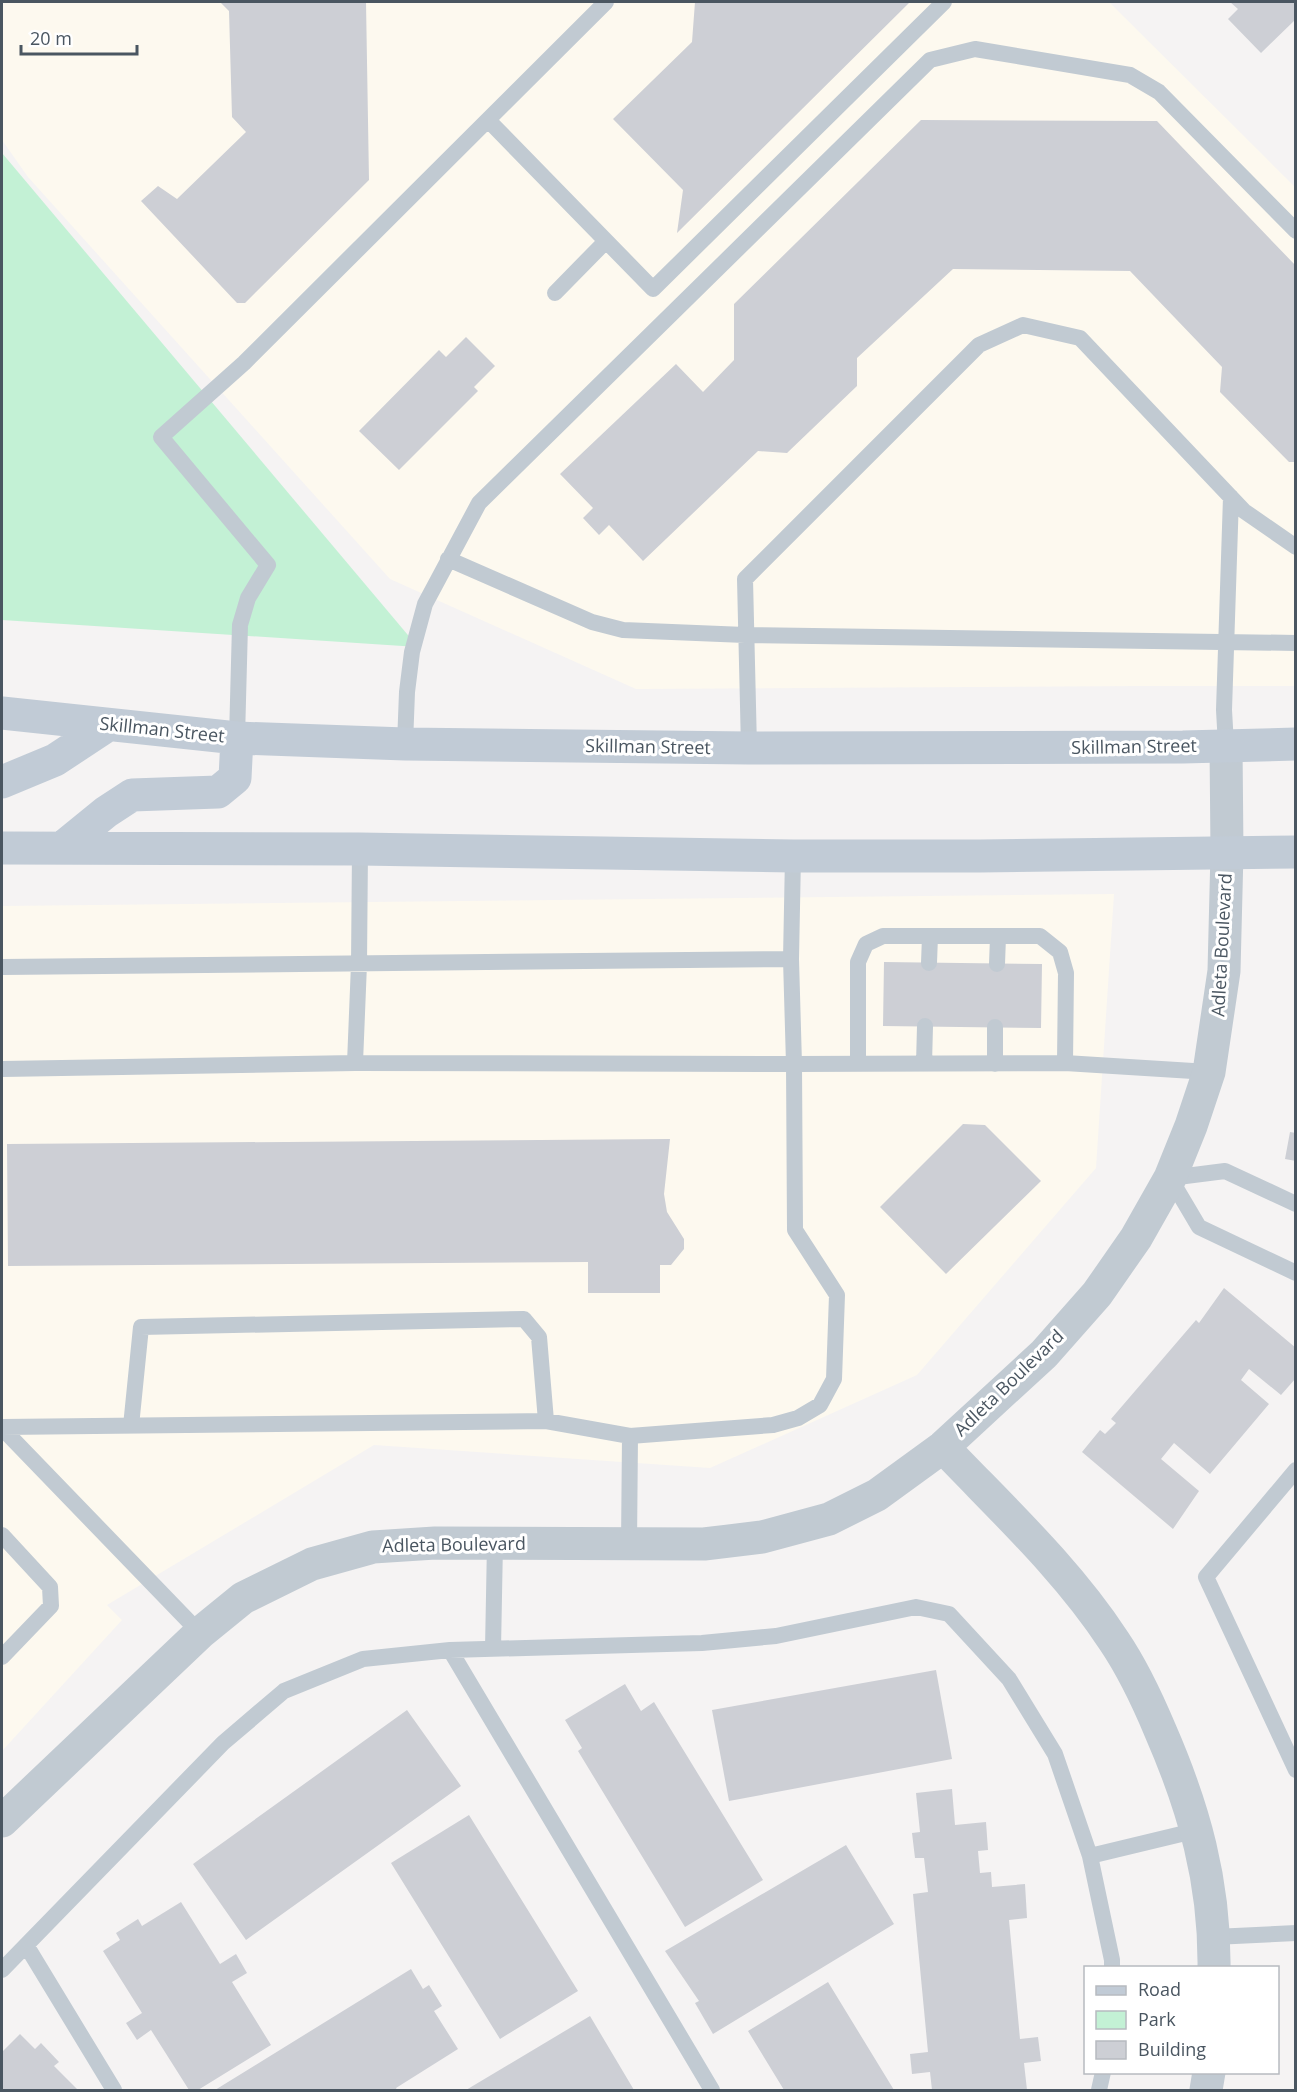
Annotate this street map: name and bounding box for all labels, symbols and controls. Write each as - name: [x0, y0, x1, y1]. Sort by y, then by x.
- scale bar: [21, 18, 136, 56]
- text: 20 m: [30, 26, 72, 50]
- street label: Skillman Street: [98, 711, 226, 748]
- street label: Skillman Street: [585, 733, 711, 759]
- street label: Skillman Street: [1071, 733, 1197, 759]
- street label: Adleta Boulevard: [1205, 873, 1237, 1017]
- street label: Adleta Boulevard: [948, 1324, 1068, 1441]
- street label: Adleta Boulevard: [382, 1531, 526, 1557]
- legend: [1084, 1966, 1279, 2074]
- text: Road: [1138, 1977, 1181, 2001]
- text: Park: [1138, 2007, 1176, 2031]
- text: Building: [1138, 2037, 1206, 2061]

